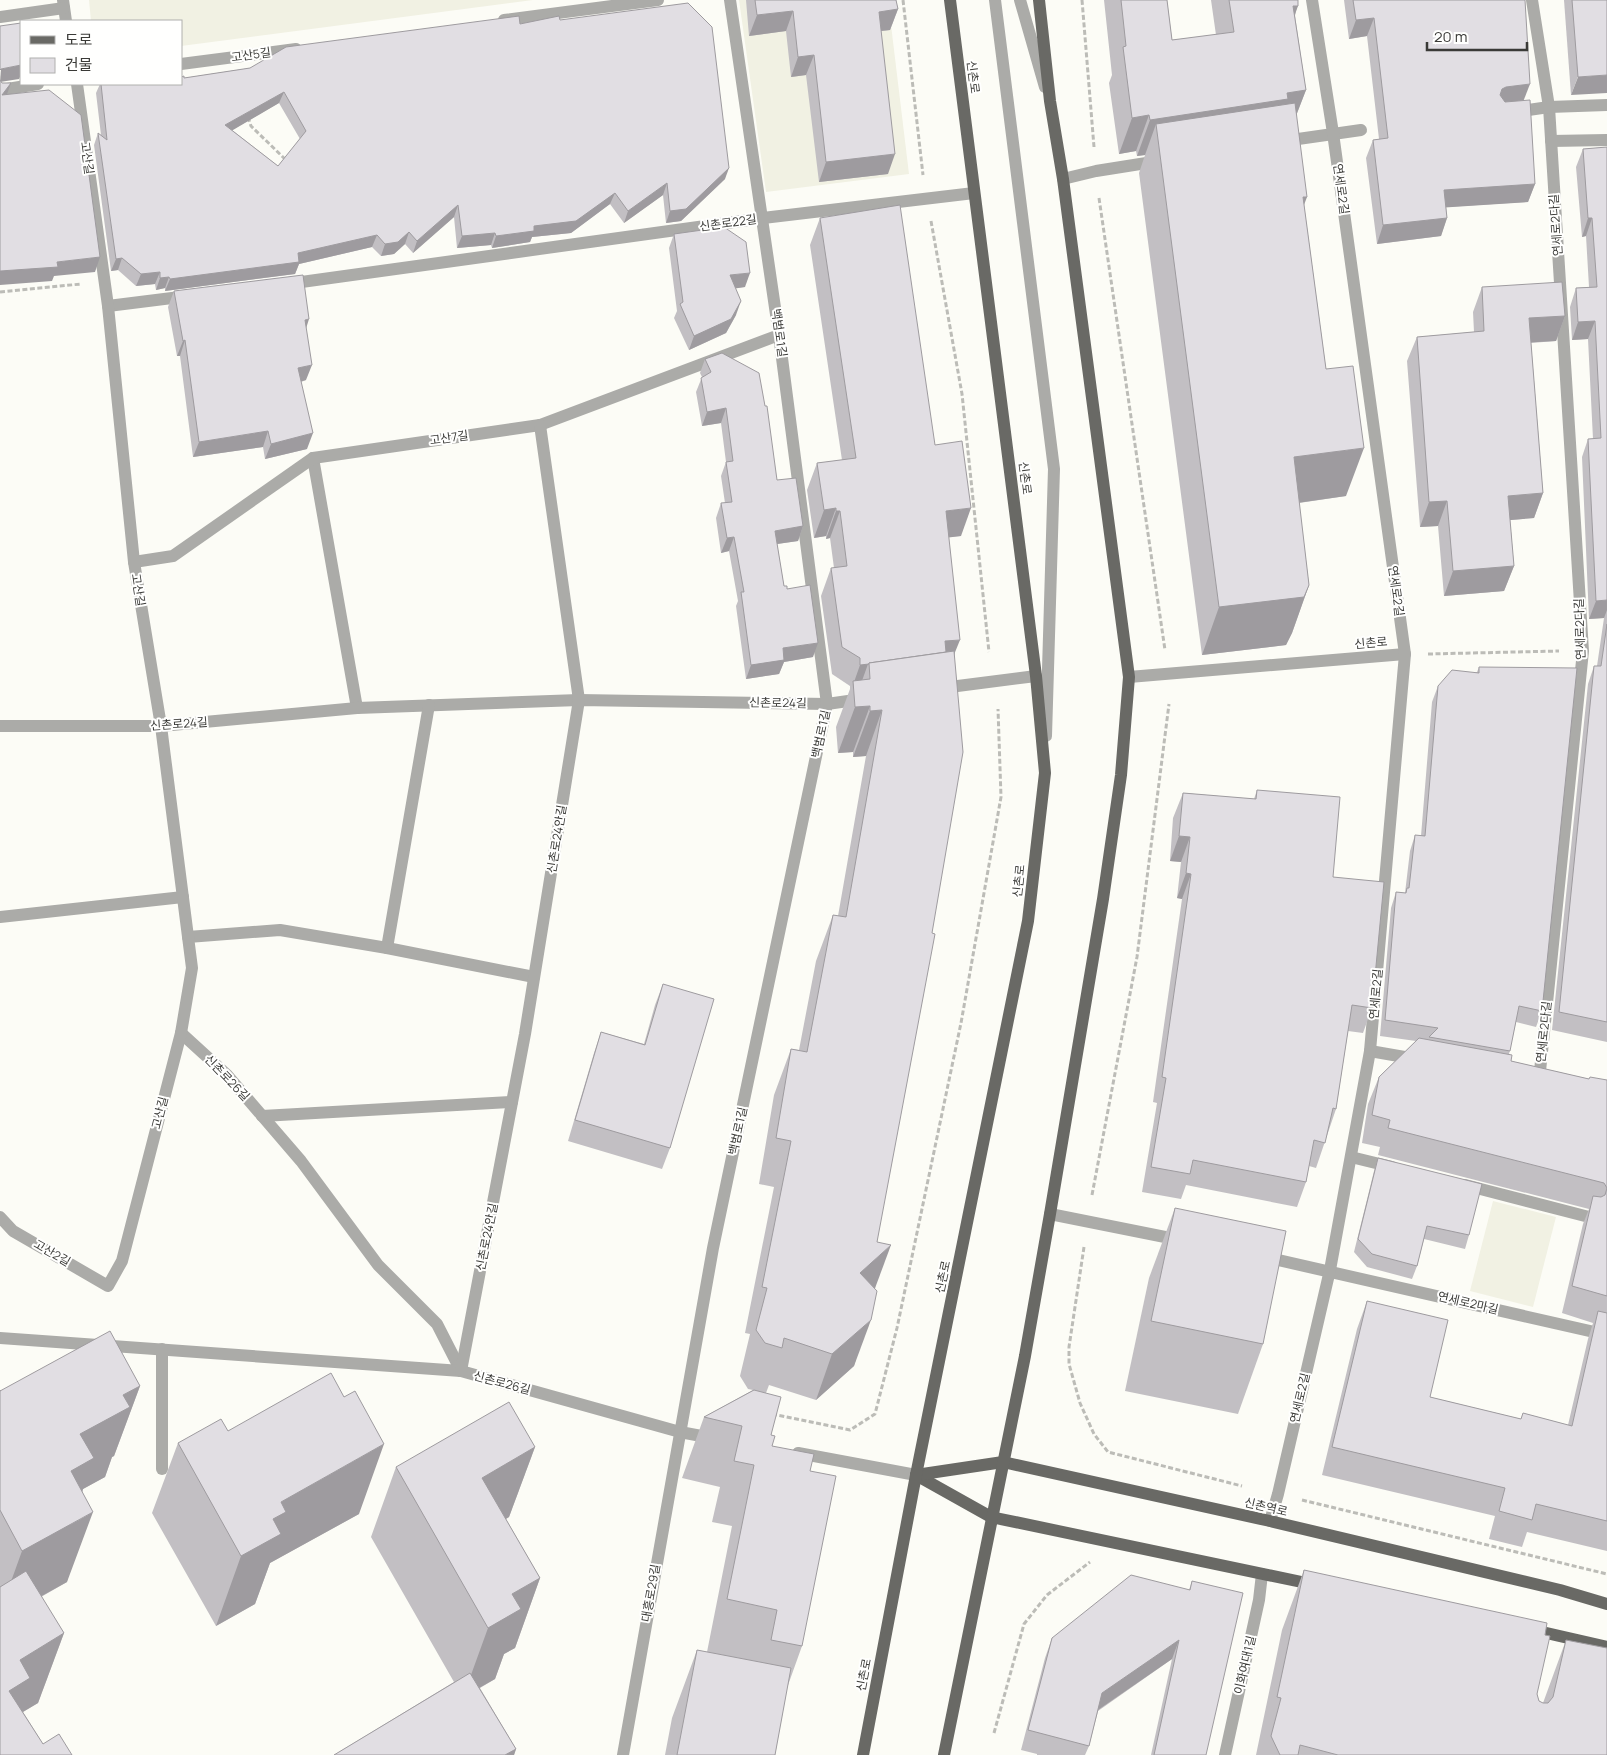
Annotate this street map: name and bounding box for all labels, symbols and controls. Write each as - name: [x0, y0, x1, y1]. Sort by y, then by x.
- legend: [20, 20, 182, 85]
- scale bar: [1427, 20, 1527, 52]
- text: 20 m: [1434, 26, 1467, 47]
- text: 도로: [65, 29, 93, 50]
- street label: 고산5길: [230, 43, 272, 66]
- text: 건물: [65, 54, 93, 75]
- street label: 신촌로: [963, 59, 984, 94]
- street label: 고산길: [77, 140, 98, 176]
- street label: 연세로2길: [1330, 162, 1353, 215]
- street label: 연세로2다길: [1545, 193, 1566, 257]
- street label: 신촌로22길: [698, 210, 758, 235]
- street label: 백범로1길: [768, 308, 791, 358]
- street label: 고산7길: [428, 426, 470, 449]
- street label: 신촌로: [1015, 460, 1036, 495]
- street label: 연세로2길: [1385, 564, 1408, 617]
- street label: 고산길: [128, 572, 149, 608]
- street label: 연세로2다길: [1570, 598, 1589, 660]
- street label: 신촌로: [1354, 633, 1388, 652]
- street label: 신촌로24길: [749, 693, 807, 712]
- street label: 백범로1길: [807, 708, 834, 760]
- street label: 신촌로24길: [150, 713, 208, 734]
- street label: 신촌로24안길: [543, 804, 570, 874]
- street label: 신촌로: [1008, 864, 1029, 898]
- street label: 연세로2길: [1365, 968, 1386, 1020]
- street label: 연세로2다길: [1532, 1000, 1555, 1064]
- street label: 신촌로26길: [201, 1051, 254, 1105]
- street label: 고산길: [147, 1095, 172, 1131]
- street label: 백범로1길: [724, 1105, 751, 1157]
- street label: 신촌로24안길: [472, 1201, 501, 1272]
- street label: 고산2길: [31, 1235, 74, 1270]
- street label: 신촌로: [931, 1259, 954, 1295]
- street label: 연세로2마길: [1436, 1287, 1500, 1318]
- street label: 신촌로26길: [472, 1367, 533, 1398]
- street label: 연세로2길: [1285, 1371, 1314, 1425]
- street label: 신촌역로: [1243, 1493, 1290, 1520]
- street label: 대흥로29길: [637, 1563, 664, 1623]
- street label: 이화여대1길: [1229, 1634, 1260, 1696]
- street label: 신촌로: [852, 1657, 875, 1693]

